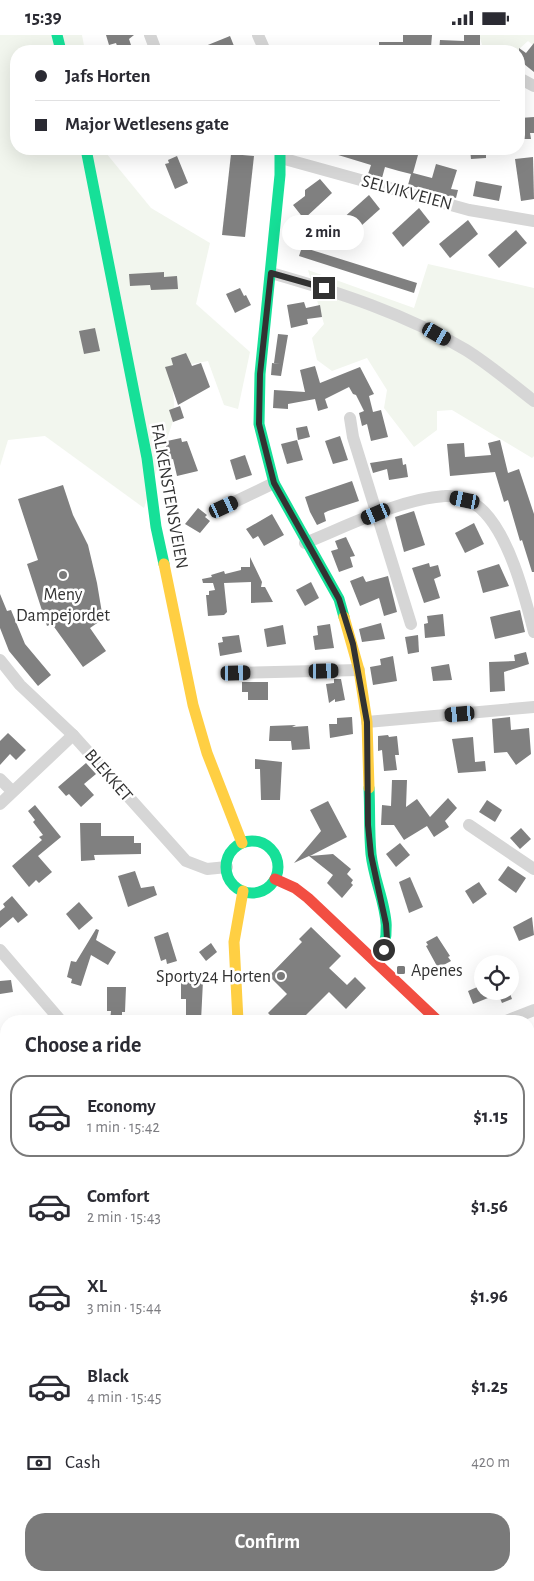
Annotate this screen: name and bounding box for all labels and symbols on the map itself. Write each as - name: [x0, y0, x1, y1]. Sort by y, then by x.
- street label: SELVIKVEIEN: [359, 172, 454, 214]
- callout: 2 min: [283, 215, 365, 251]
- route end: [313, 277, 335, 299]
- car: [420, 320, 453, 348]
- street label: FALKENSTENSVEIEN: [147, 422, 191, 570]
- car: [448, 490, 481, 510]
- car: [207, 494, 240, 520]
- car: [359, 501, 392, 527]
- marker: Meny Dampejordet: [57, 569, 69, 581]
- place label: Meny Dampejordet: [16, 586, 110, 625]
- car: [308, 663, 339, 679]
- car: [220, 665, 251, 681]
- car: [444, 705, 475, 723]
- street label: BLEKKET: [81, 746, 136, 805]
- route start: [373, 939, 395, 961]
- place label: Apenes: [411, 962, 463, 980]
- marker: Apenes: [395, 964, 407, 976]
- place label: Sporty24 Horten: [156, 968, 271, 986]
- marker: Sporty24 Horten: [275, 970, 287, 982]

